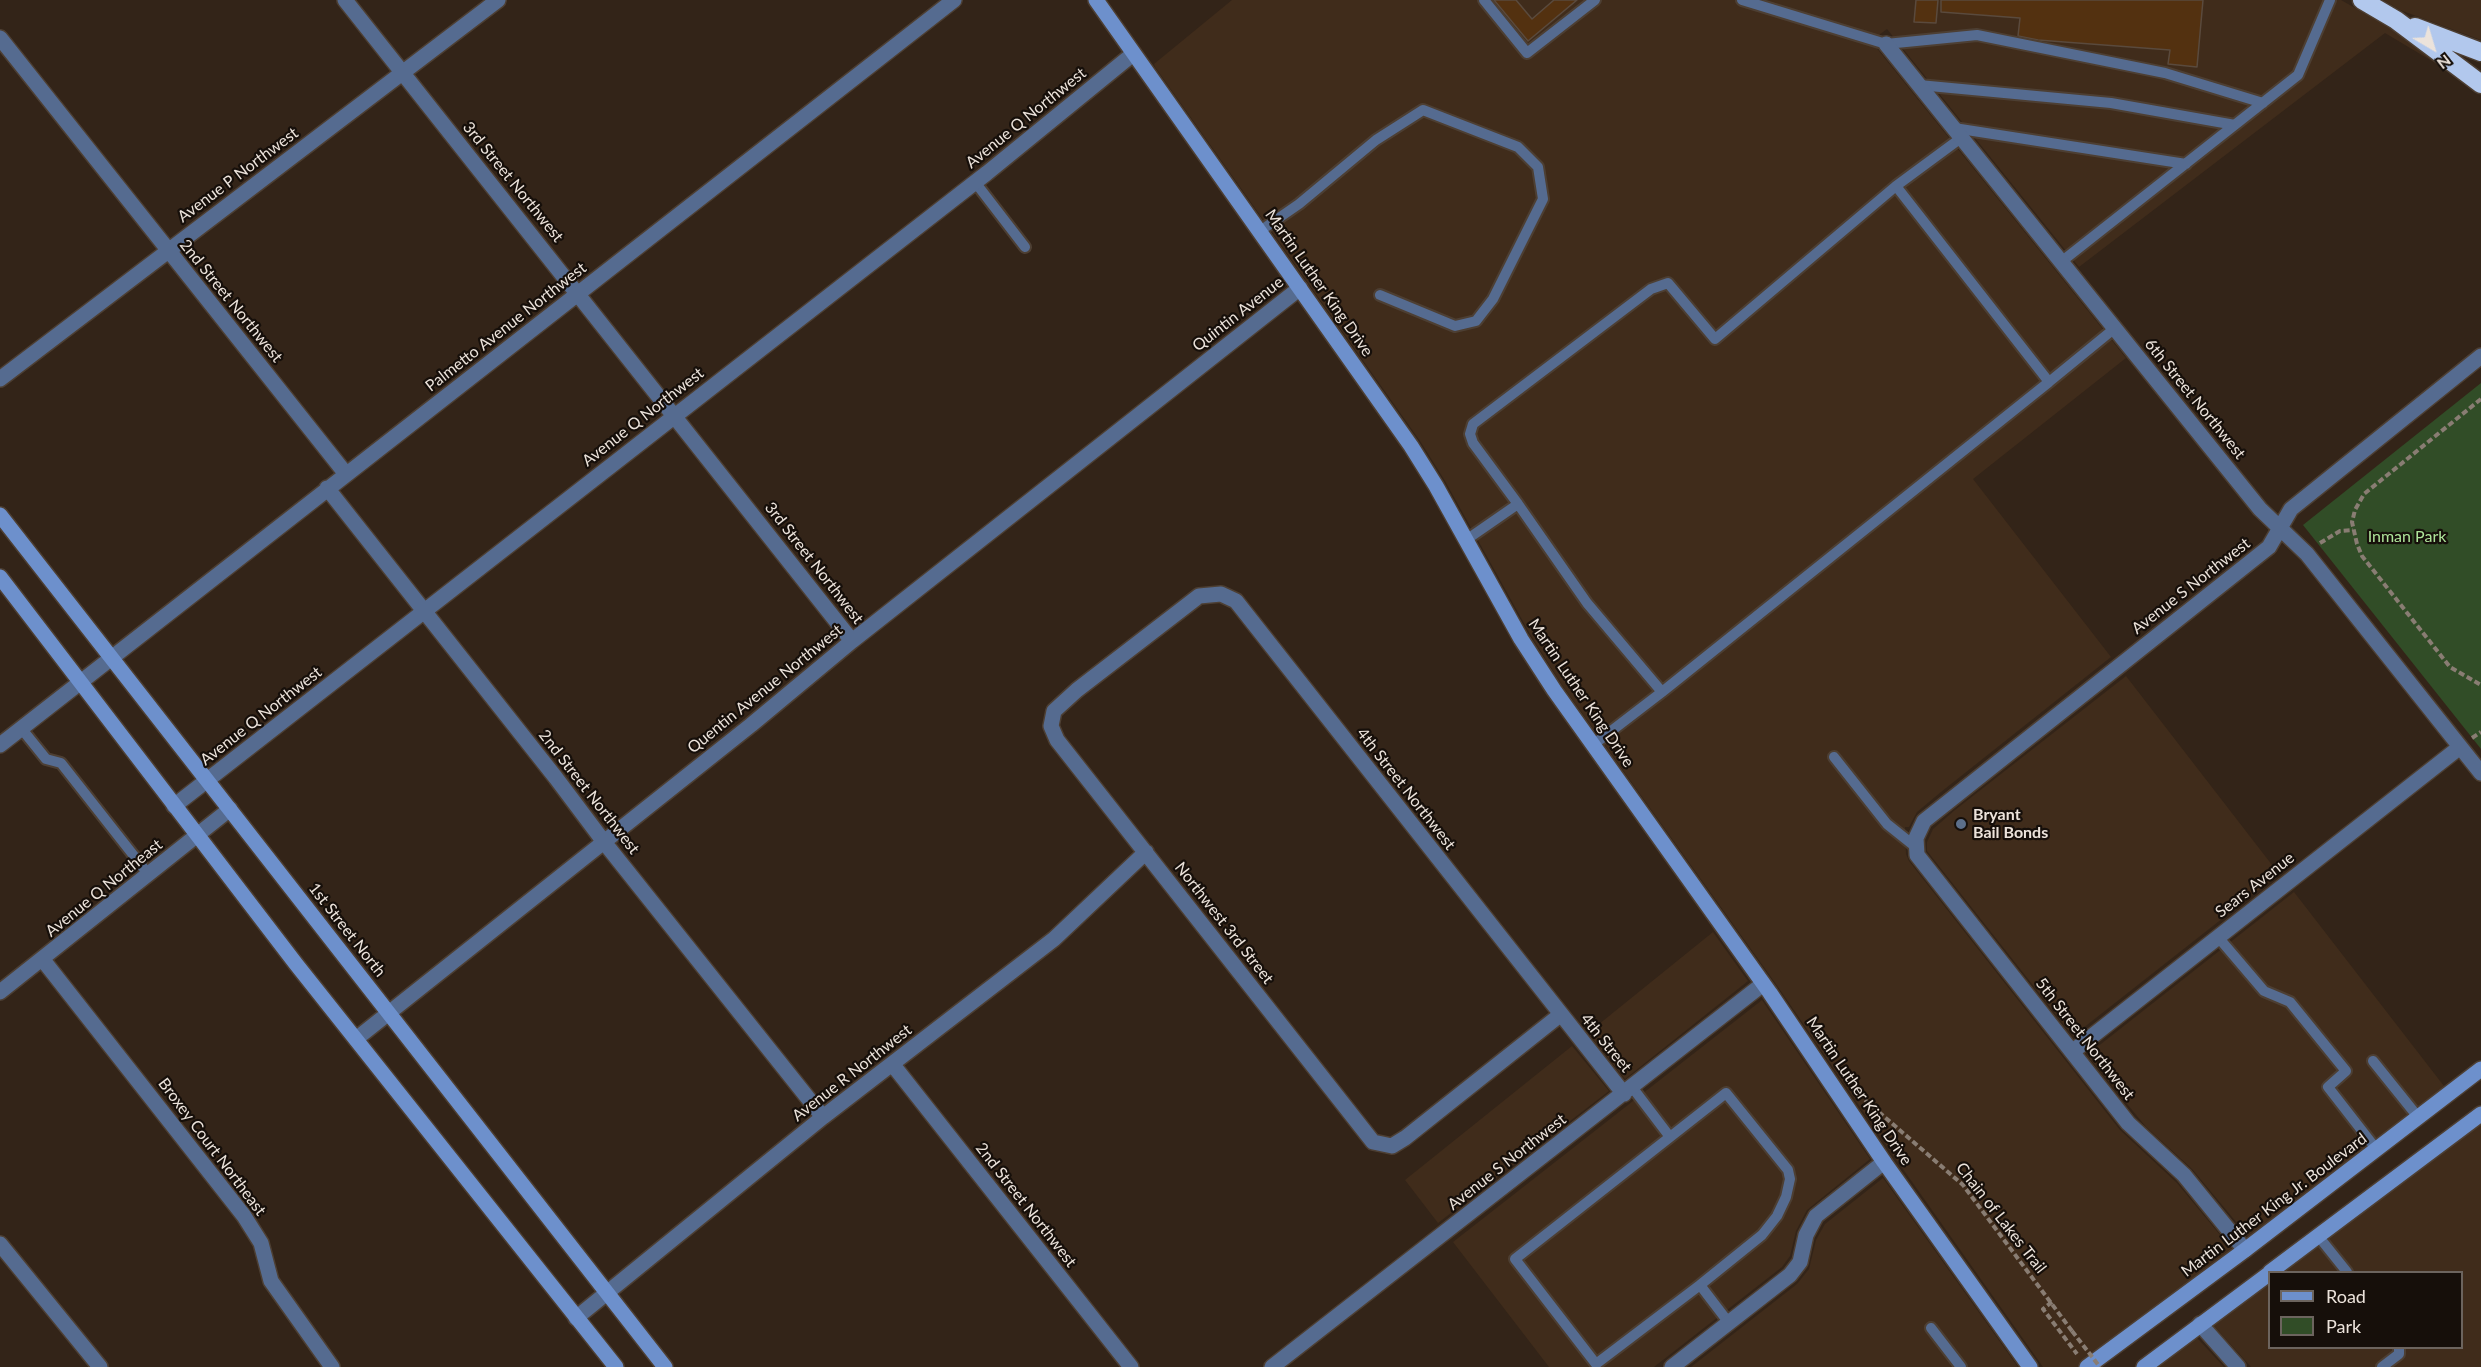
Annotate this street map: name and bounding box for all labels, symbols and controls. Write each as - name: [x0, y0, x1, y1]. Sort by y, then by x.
- north arrow: [2403, 18, 2463, 78]
- text: N: [2434, 51, 2455, 74]
- street label: Avenue Q Northwest: [962, 64, 1090, 172]
- street label: 3rd Street Northwest: [459, 118, 567, 246]
- street label: Avenue P Northwest: [174, 123, 302, 227]
- street label: Martin Luther King Drive: [1261, 206, 1377, 360]
- street label: 2nd Street Northwest: [176, 236, 286, 366]
- street label: Palmetto Avenue Northwest: [422, 258, 590, 396]
- street label: Quintin Avenue: [1189, 273, 1287, 355]
- street label: 6th Street Northwest: [2141, 335, 2249, 463]
- street label: Avenue Q Northwest: [578, 364, 708, 470]
- street label: 3rd Street Northwest: [761, 498, 867, 628]
- park label: Inman Park: [2368, 527, 2446, 547]
- street label: Avenue S Northwest: [2128, 534, 2254, 638]
- street label: Martin Luther King Drive: [1524, 615, 1638, 771]
- street label: Quentin Avenue Northwest: [684, 621, 846, 757]
- street label: Avenue Q Northwest: [196, 663, 326, 769]
- street label: 4th Street Northwest: [1352, 724, 1460, 854]
- street label: 2nd Street Northwest: [534, 726, 644, 858]
- place label: Bryant Bail Bonds: [1973, 805, 2048, 843]
- marker: Bryant Bail Bonds: [1954, 817, 1968, 831]
- street label: Avenue Q Northeast: [42, 835, 166, 941]
- street label: Sears Avenue: [2212, 848, 2298, 922]
- street label: Northwest 3rd Street: [1171, 858, 1277, 988]
- street label: 1st Street North: [304, 879, 390, 981]
- street label: 5th Street Northwest: [2031, 974, 2139, 1104]
- street label: 4th Street: [1576, 1010, 1636, 1076]
- street label: Martin Luther King Drive: [1802, 1013, 1916, 1169]
- street label: Avenue R Northwest: [788, 1020, 916, 1126]
- street label: Broxey Court Northeast: [154, 1074, 270, 1220]
- street label: Avenue S Northwest: [1444, 1110, 1570, 1214]
- street label: Martin Luther King Jr. Boulevard: [2178, 1129, 2370, 1281]
- street label: 2nd Street Northwest: [971, 1139, 1081, 1271]
- street label: Chain of Lakes Trail: [1952, 1159, 2050, 1277]
- legend: [2268, 1271, 2463, 1349]
- text: Road: [2326, 1285, 2366, 1307]
- text: Park: [2326, 1315, 2361, 1337]

